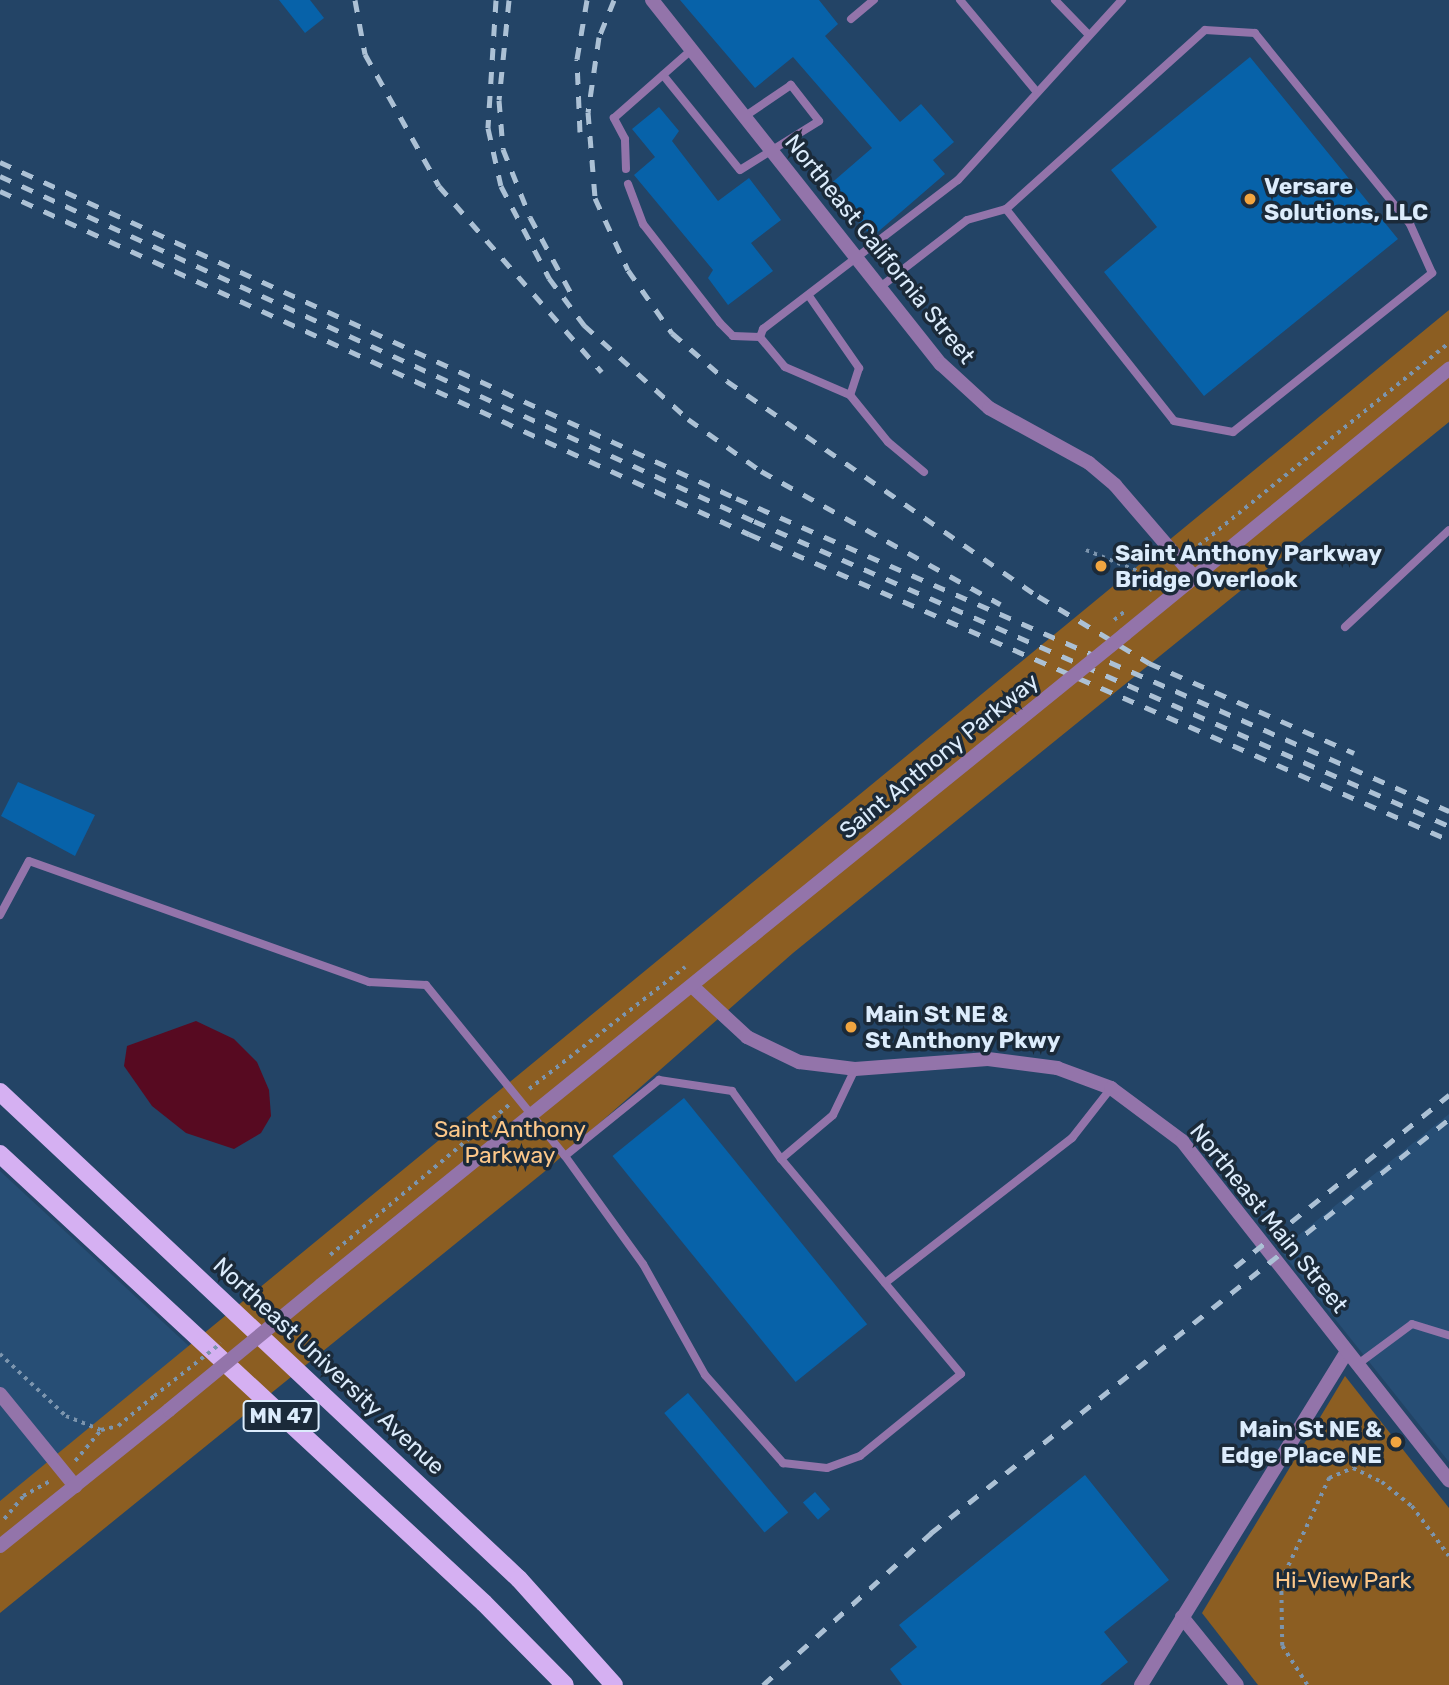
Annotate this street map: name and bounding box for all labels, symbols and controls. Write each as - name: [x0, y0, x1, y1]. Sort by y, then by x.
- street label: Northeast California Street: [779, 129, 981, 369]
- place label: Versare Solutions, LLC: [1264, 172, 1428, 226]
- marker: Versare Solutions, LLC: [1242, 191, 1258, 207]
- place label: Saint Anthony Parkway Bridge Overlook: [1115, 539, 1383, 593]
- marker: Saint Anthony Parkway Bridge Overlook: [1093, 558, 1109, 574]
- street label: Saint Anthony Parkway: [833, 667, 1045, 845]
- place label: Main St NE & St Anthony Pkwy: [865, 1000, 1062, 1054]
- marker: Main St NE & St Anthony Pkwy: [843, 1019, 859, 1035]
- park label: Saint Anthony Parkway: [434, 1115, 586, 1169]
- street label: Northeast Main Street: [1184, 1118, 1354, 1318]
- street label: Northeast University Avenue: [207, 1251, 451, 1481]
- road number: MN 47: [243, 1398, 320, 1434]
- place label: Main St NE & Edge Place NE: [1221, 1415, 1382, 1469]
- marker: Main St NE & Edge Place NE: [1388, 1434, 1404, 1450]
- park label: Hi-View Park: [1274, 1566, 1412, 1594]

